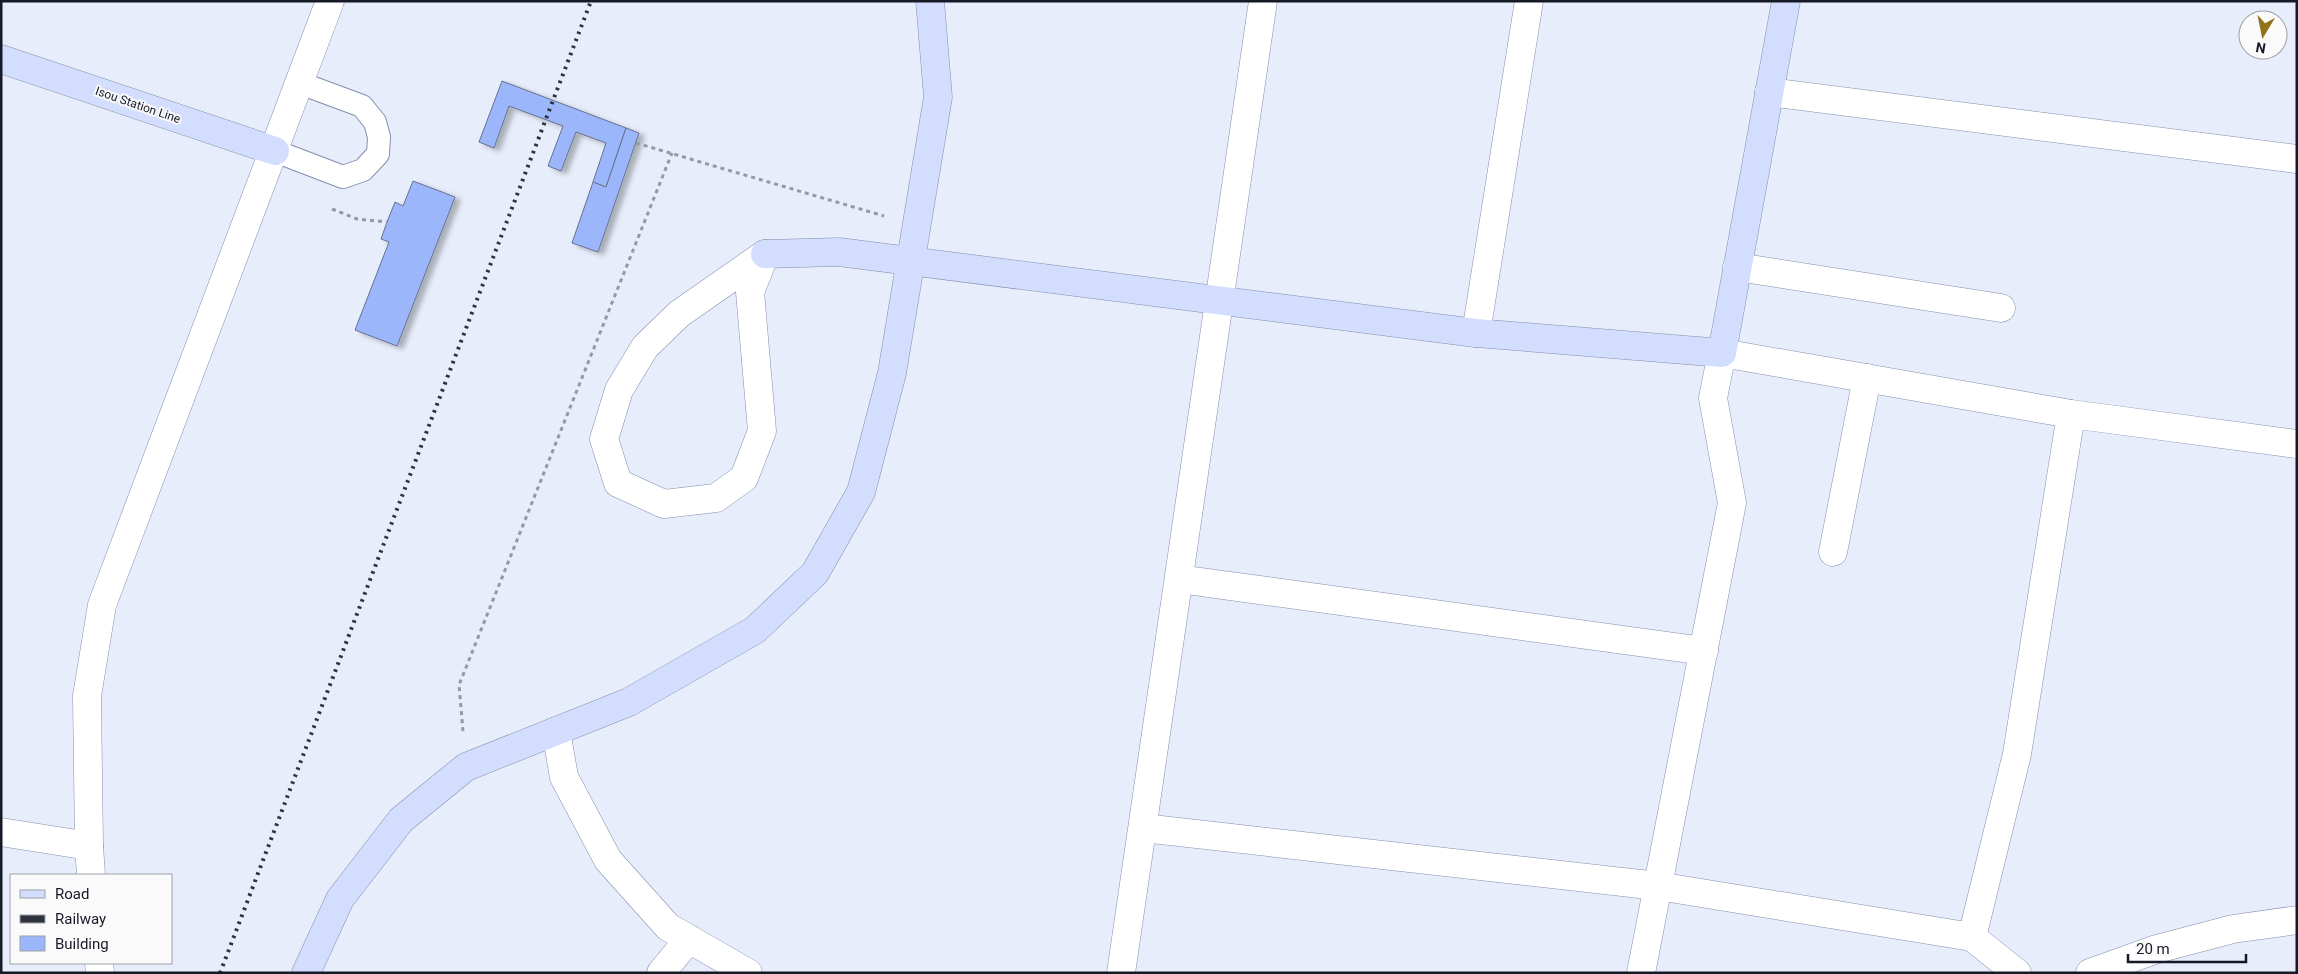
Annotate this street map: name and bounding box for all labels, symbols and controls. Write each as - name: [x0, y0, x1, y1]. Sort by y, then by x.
- north arrow: [2238, 10, 2288, 60]
- text: N: [2254, 39, 2267, 57]
- street label: Isou Station Line: [94, 84, 182, 126]
- legend: [10, 874, 172, 964]
- text: Road: [55, 885, 89, 903]
- text: Railway: [55, 910, 106, 928]
- scale bar: [2128, 932, 2246, 964]
- text: Building: [55, 935, 109, 953]
- text: 20 m: [2136, 940, 2170, 958]

